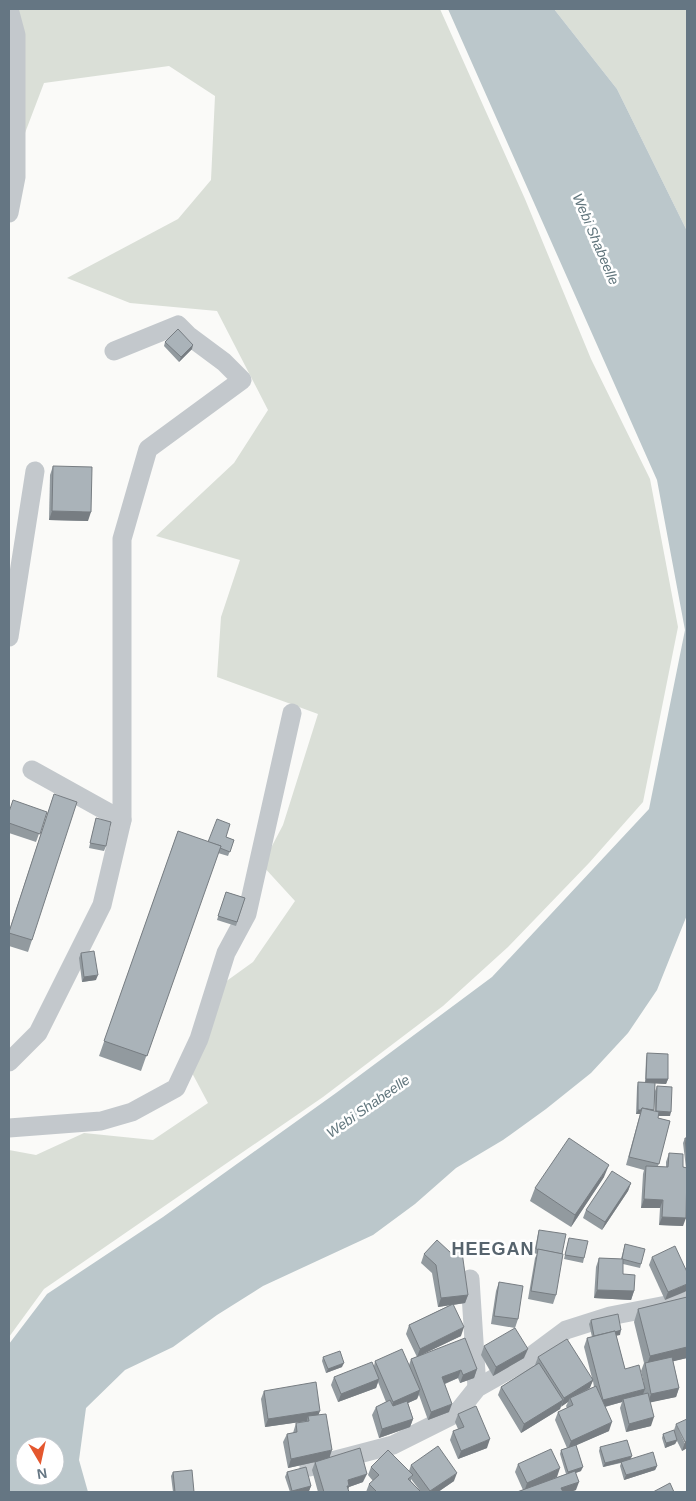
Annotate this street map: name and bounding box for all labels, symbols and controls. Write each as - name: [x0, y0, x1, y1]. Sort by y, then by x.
- water label: Webi Shabeelle: [570, 191, 623, 287]
- water label: Webi Shabeelle: [323, 1071, 413, 1141]
- district label: HEEGAN: [451, 1239, 535, 1259]
- north arrow: [15, 1436, 65, 1486]
- text: N: [36, 1465, 48, 1483]

